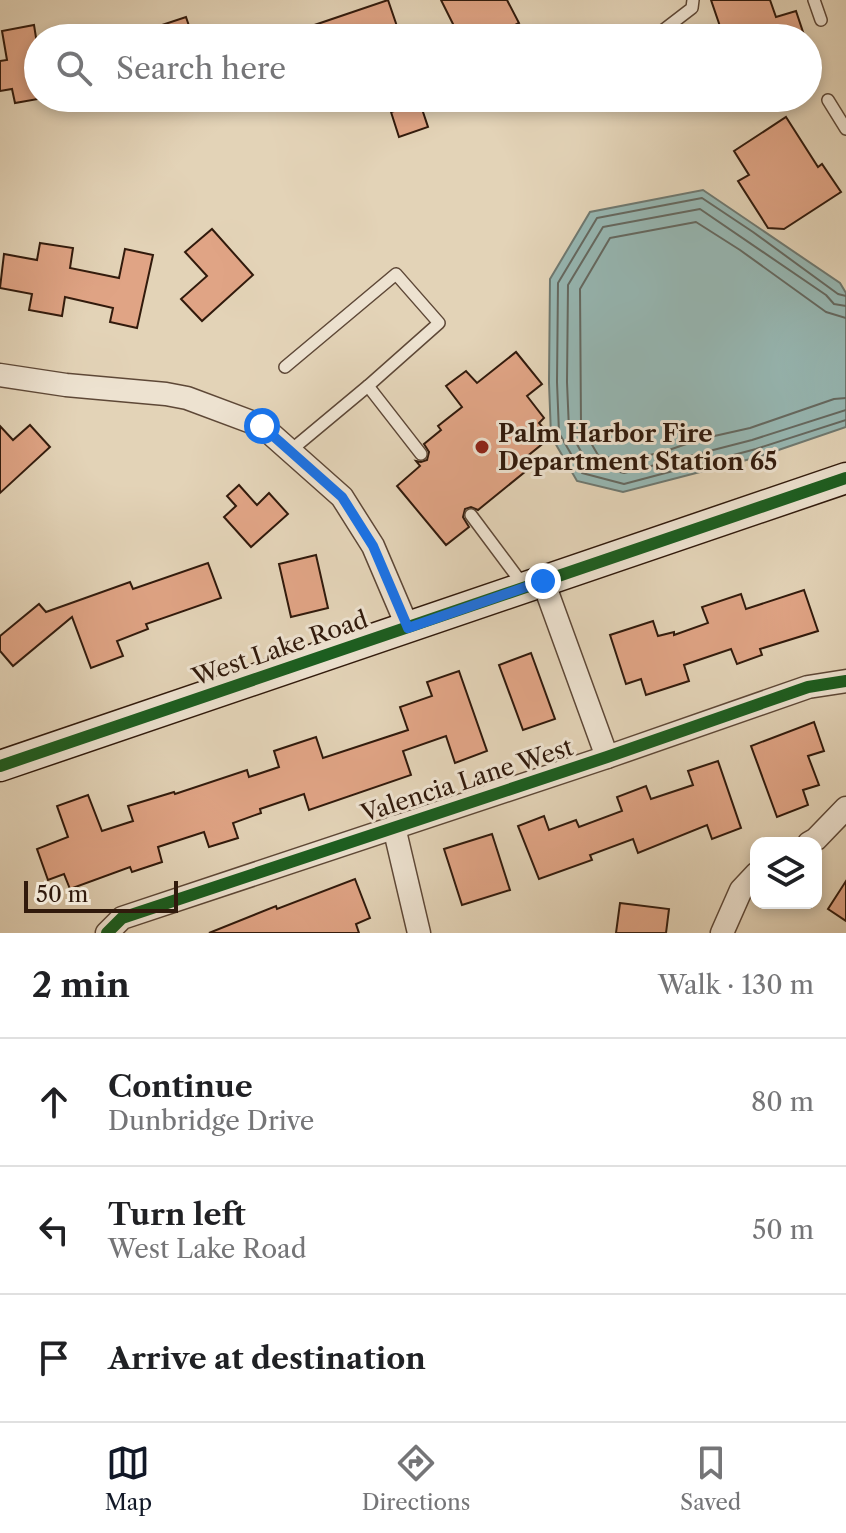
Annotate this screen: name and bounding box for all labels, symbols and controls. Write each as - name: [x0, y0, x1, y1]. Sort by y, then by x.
- search box: [24, 24, 822, 112]
- icon: search: [52, 46, 96, 90]
- text: Search here: [116, 50, 286, 87]
- route start: [244, 408, 280, 444]
- place label: Palm Harbor Fire Department Station 65: [498, 419, 777, 476]
- marker: Palm Harbor Fire Department Station 65: [473, 438, 491, 456]
- route end: [525, 563, 561, 599]
- street label: West Lake Road: [188, 604, 372, 692]
- street label: Valencia Lane West: [357, 732, 577, 828]
- map controls: [750, 837, 822, 909]
- button: layers: [750, 837, 822, 909]
- scale bar: [24, 877, 178, 913]
- text: 50 m: [36, 881, 88, 908]
- text: 2 min: [32, 964, 130, 1006]
- text: Walk · 130 m: [658, 969, 814, 1001]
- text: Continue: [108, 1068, 253, 1105]
- icon: ahead: [32, 1080, 76, 1124]
- text: 80 m: [751, 1086, 814, 1118]
- text: Dunbridge Drive: [108, 1105, 314, 1137]
- text: Turn left: [108, 1196, 245, 1233]
- icon: left: [32, 1208, 76, 1252]
- text: 50 m: [752, 1214, 814, 1246]
- text: West Lake Road: [108, 1233, 307, 1265]
- icon: arrive: [32, 1336, 76, 1380]
- text: Arrive at destination: [108, 1340, 426, 1377]
- tab: Map: [105, 1441, 152, 1516]
- tab: Directions: [362, 1441, 470, 1516]
- tab: Saved: [680, 1441, 741, 1516]

